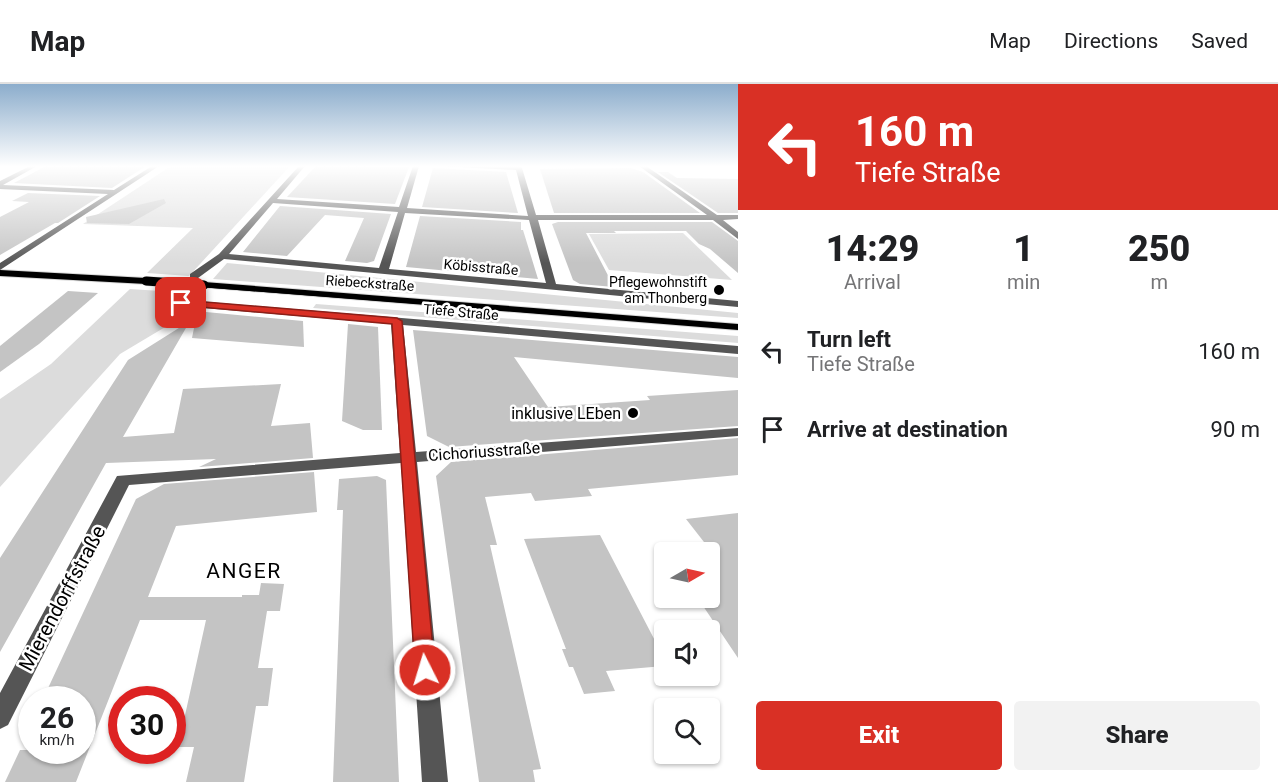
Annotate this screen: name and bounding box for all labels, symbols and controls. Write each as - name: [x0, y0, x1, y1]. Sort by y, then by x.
- text: Map: [30, 25, 85, 58]
- text: Map: [989, 29, 1031, 53]
- text: Directions: [1064, 29, 1158, 53]
- text: Saved: [1191, 29, 1248, 53]
- text: 160 m: [855, 107, 974, 156]
- icon: left: [756, 108, 834, 186]
- text: Tiefe Straße: [855, 157, 1001, 189]
- text: 14:29: [826, 228, 919, 270]
- text: 1: [1013, 228, 1034, 270]
- text: 250: [1128, 228, 1190, 270]
- street label: Köbisstraße: [443, 256, 519, 278]
- text: Arrival: [844, 270, 901, 294]
- text: min: [1007, 270, 1040, 294]
- text: m: [1150, 270, 1168, 294]
- street label: Riebeckstraße: [325, 272, 415, 294]
- place label: Pflegewohnstift am Thonberg: [609, 274, 707, 306]
- pin: [155, 277, 206, 328]
- marker: Pflegewohnstift am Thonberg: [712, 283, 726, 297]
- icon: arrive: [164, 286, 197, 319]
- street label: Tiefe Straße: [423, 301, 499, 323]
- text: Turn left: [807, 327, 891, 352]
- icon: left: [756, 335, 789, 368]
- text: 160 m: [1198, 339, 1260, 364]
- text: Tiefe Straße: [807, 352, 915, 376]
- place label: inklusive LEben: [511, 404, 621, 423]
- marker: inklusive LEben: [626, 406, 640, 420]
- icon: arrive: [756, 413, 789, 446]
- text: Arrive at destination: [807, 417, 1008, 442]
- text: 90 m: [1211, 417, 1260, 442]
- street label: Cichoriusstraße: [427, 438, 541, 465]
- street label: Mierendorffstraße: [14, 521, 110, 675]
- north arrow: [654, 542, 720, 608]
- map controls: [654, 542, 720, 764]
- district label: ANGER: [206, 559, 282, 583]
- button: sound: [654, 620, 720, 686]
- position arrow: [393, 638, 457, 702]
- speed limit sign: 30: [108, 686, 186, 764]
- button: search: [654, 698, 720, 764]
- text: 26: [40, 700, 74, 735]
- button: Exit: [756, 701, 1002, 770]
- button: Share: [1014, 701, 1260, 770]
- text: km/h: [39, 731, 75, 749]

